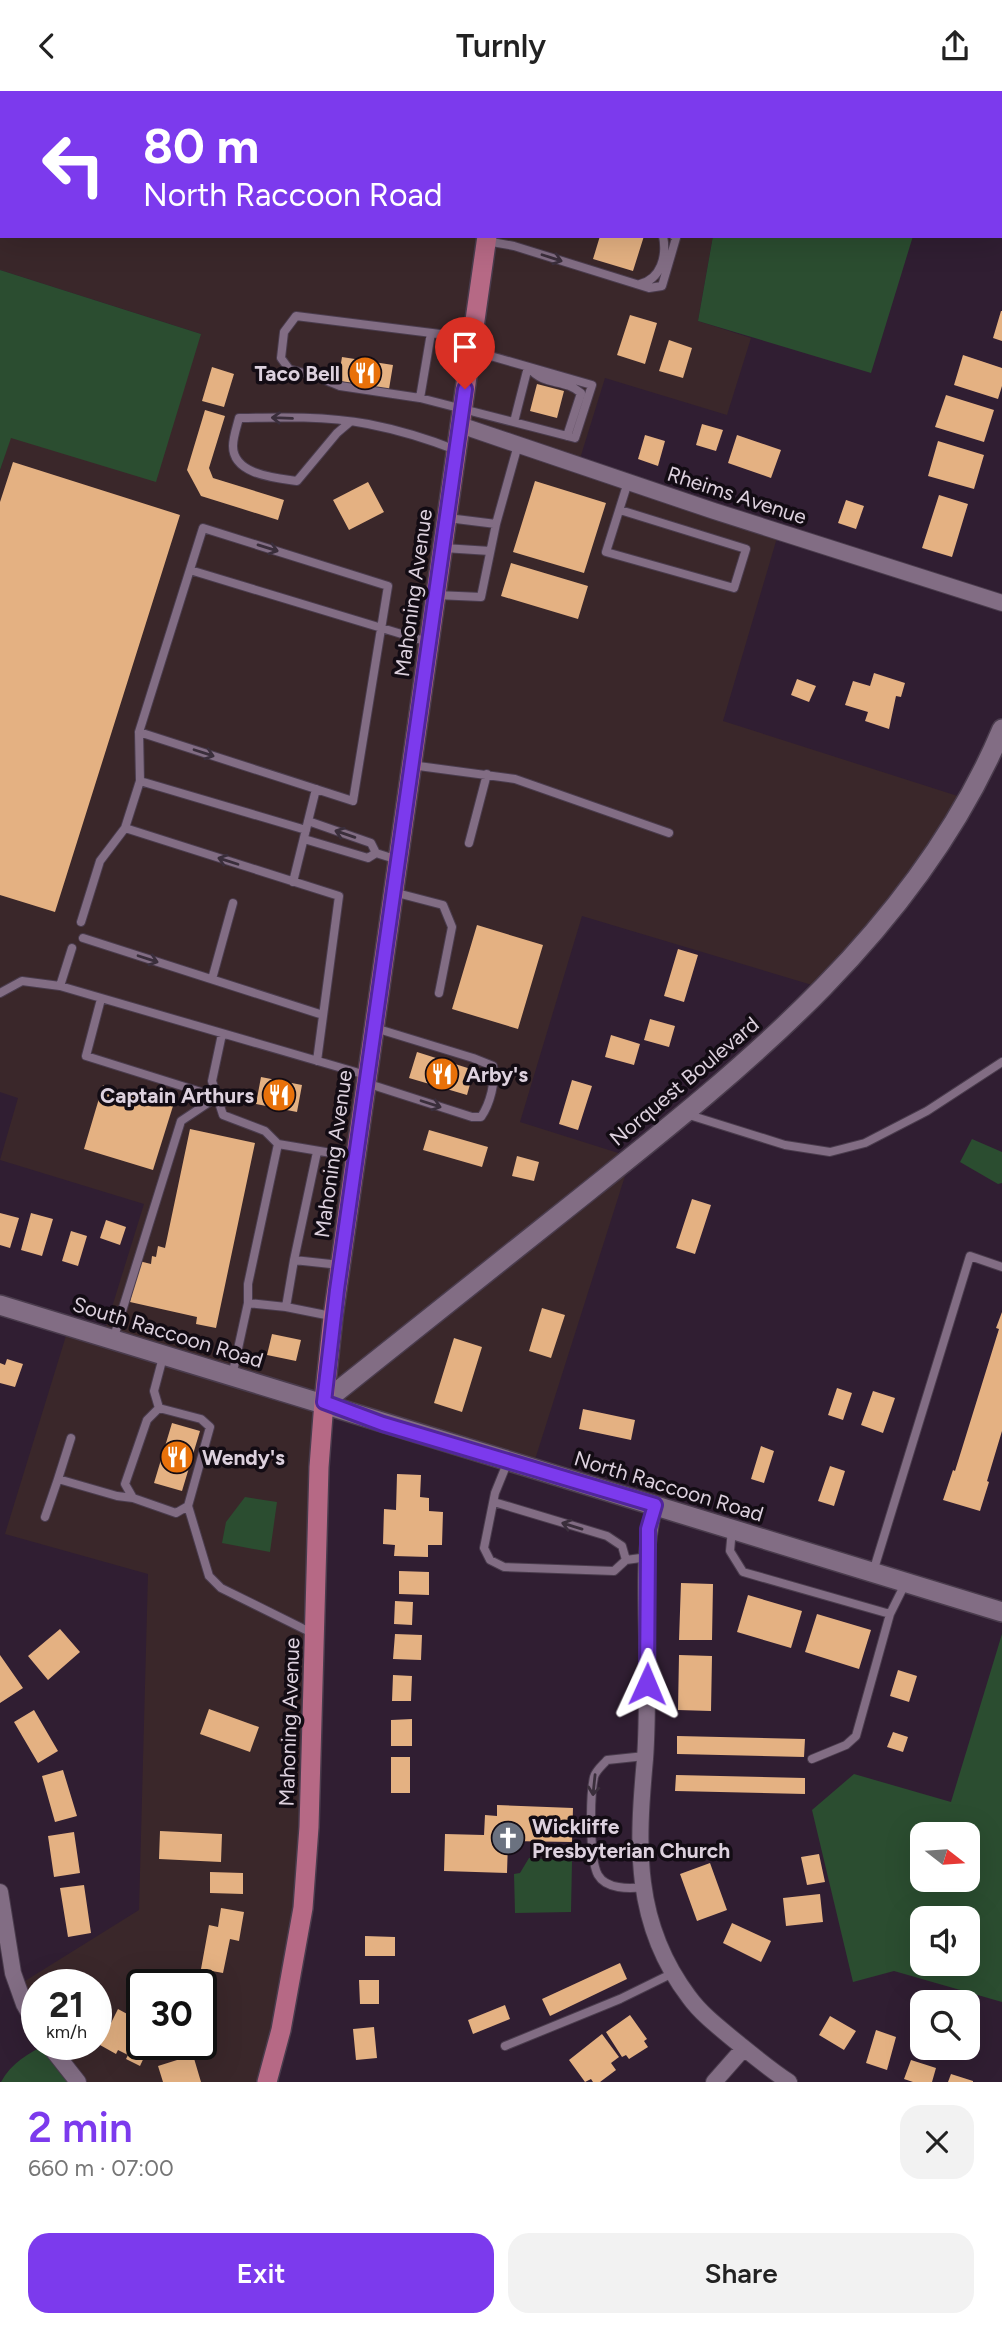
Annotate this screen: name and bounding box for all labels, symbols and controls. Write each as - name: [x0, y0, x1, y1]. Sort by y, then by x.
- icon: back: [28, 27, 66, 65]
- text: Turnly: [456, 27, 546, 65]
- icon: share: [936, 27, 974, 65]
- text: 80 m: [143, 116, 259, 175]
- icon: left: [28, 119, 119, 210]
- text: North Raccoon Road: [143, 176, 443, 214]
- one-way arrow: [541, 253, 563, 266]
- pin: [435, 317, 495, 389]
- icon: arrive: [446, 328, 484, 366]
- restaurant icon: Taco Bell: [346, 354, 384, 392]
- place label: Taco Bell: [254, 361, 340, 386]
- one-way arrow: [271, 412, 294, 425]
- street label: Rheims Avenue: [664, 461, 810, 529]
- street label: Mahoning Avenue: [389, 507, 437, 679]
- one-way arrow: [257, 543, 279, 556]
- one-way arrow: [192, 748, 214, 760]
- one-way arrow: [334, 827, 356, 839]
- one-way arrow: [217, 854, 239, 867]
- one-way arrow: [137, 953, 159, 966]
- street label: Norquest Boulevard: [604, 1011, 764, 1151]
- restaurant icon: Arby's: [423, 1055, 461, 1093]
- place label: Arby's: [466, 1062, 528, 1087]
- street label: Mahoning Avenue: [309, 1068, 357, 1240]
- restaurant icon: Captain Arthurs: [260, 1076, 298, 1114]
- place label: Captain Arthurs: [100, 1083, 254, 1108]
- one-way arrow: [420, 1098, 442, 1111]
- street label: South Raccoon Road: [70, 1291, 266, 1373]
- restaurant icon: Wendy's: [158, 1438, 196, 1476]
- place label: Wendy's: [202, 1445, 285, 1470]
- street label: North Raccoon Road: [571, 1445, 767, 1527]
- one-way arrow: [561, 1518, 583, 1531]
- street label: Mahoning Avenue: [274, 1637, 304, 1807]
- position arrow: [610, 1647, 684, 1721]
- one-way arrow: [587, 1773, 600, 1796]
- place label: Wickliffe Presbyterian Church: [532, 1814, 730, 1863]
- church icon: Wickliffe Presbyterian Church: [489, 1819, 527, 1857]
- north arrow: [910, 1822, 980, 1892]
- map controls: [910, 1822, 980, 2060]
- button: sound: [910, 1906, 980, 1976]
- speed limit sign: 30: [126, 1969, 217, 2060]
- text: 21: [49, 1984, 84, 2026]
- button: search: [910, 1990, 980, 2060]
- text: km/h: [46, 2021, 87, 2043]
- text: 2 min: [28, 2102, 133, 2153]
- button: close: [900, 2105, 974, 2179]
- text: 660 m · 07:00: [28, 2154, 174, 2182]
- button: Exit: [28, 2233, 494, 2313]
- button: Share: [508, 2233, 974, 2313]

